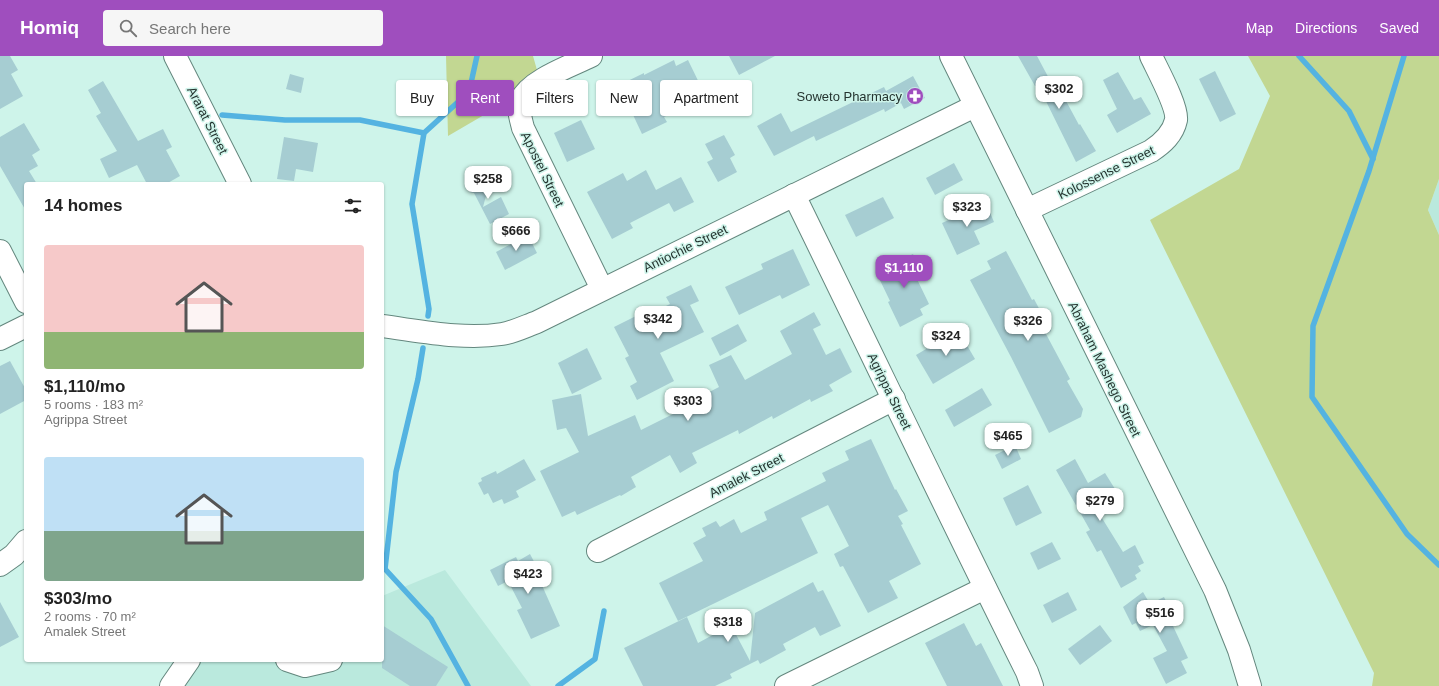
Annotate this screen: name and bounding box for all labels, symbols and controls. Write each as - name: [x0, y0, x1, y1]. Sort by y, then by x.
- search box: [103, 10, 383, 46]
- text: Homiq: [20, 17, 79, 38]
- icon: search: [117, 17, 139, 39]
- text: Search here: [149, 20, 231, 37]
- text: Map: [1246, 20, 1273, 36]
- text: Directions: [1295, 20, 1357, 36]
- text: Saved: [1379, 20, 1419, 36]
- pin: $302: [1035, 76, 1083, 110]
- chip: Buy: [396, 80, 448, 116]
- chip: Rent: [456, 80, 514, 116]
- chip: Filters: [522, 80, 588, 116]
- chip: New: [596, 80, 652, 116]
- chip: Apartment: [660, 80, 752, 116]
- text: $302: [1045, 81, 1073, 96]
- street label: Ararat Street: [184, 84, 231, 157]
- pharmacy icon: Soweto Pharmacy: [905, 86, 925, 106]
- place label: Soweto Pharmacy: [797, 89, 902, 104]
- street label: Apostel Street: [518, 129, 567, 210]
- street label: Kolossense Street: [1056, 142, 1157, 202]
- pin: $258: [464, 166, 512, 200]
- text: $258: [474, 171, 502, 186]
- pin: $323: [943, 194, 991, 228]
- icon: filters: [342, 195, 364, 217]
- text: 14 homes: [44, 196, 122, 215]
- text: $323: [953, 199, 981, 214]
- pin: $666: [492, 218, 540, 252]
- street label: Antiochie Street: [641, 221, 730, 275]
- text: $666: [502, 223, 530, 238]
- pin: $1,110: [871, 255, 937, 289]
- text: $1,110: [884, 260, 924, 275]
- icon: home: [168, 271, 240, 343]
- street label: Abraham Mashego Street: [1065, 299, 1144, 439]
- pin: $342: [634, 306, 682, 340]
- pin: $326: [1004, 308, 1052, 342]
- text: $342: [644, 311, 672, 326]
- text: $326: [1014, 313, 1042, 328]
- pin: $324: [922, 323, 970, 357]
- text: $324: [932, 328, 960, 343]
- street label: Agrippa Street: [865, 351, 915, 432]
- text: $1,110/mo: [44, 377, 125, 396]
- pin: $303: [664, 388, 712, 422]
- text: $303: [674, 393, 702, 408]
- text: 5 rooms · 183 m²: [44, 397, 143, 412]
- text: Agrippa Street: [44, 412, 127, 427]
- pin: $465: [984, 423, 1032, 457]
- text: $465: [994, 428, 1022, 443]
- street label: Amalek Street: [706, 450, 786, 501]
- icon: home: [168, 483, 240, 555]
- pin: $279: [1076, 488, 1124, 522]
- text: $279: [1086, 493, 1114, 508]
- pin: $423: [504, 561, 552, 595]
- text: $423: [514, 566, 542, 581]
- text: $303/mo: [44, 589, 112, 608]
- pin: $516: [1136, 600, 1184, 634]
- text: $516: [1146, 605, 1174, 620]
- text: 2 rooms · 70 m²: [44, 609, 136, 624]
- pin: $318: [704, 609, 752, 643]
- text: $318: [714, 614, 742, 629]
- text: Amalek Street: [44, 624, 126, 639]

